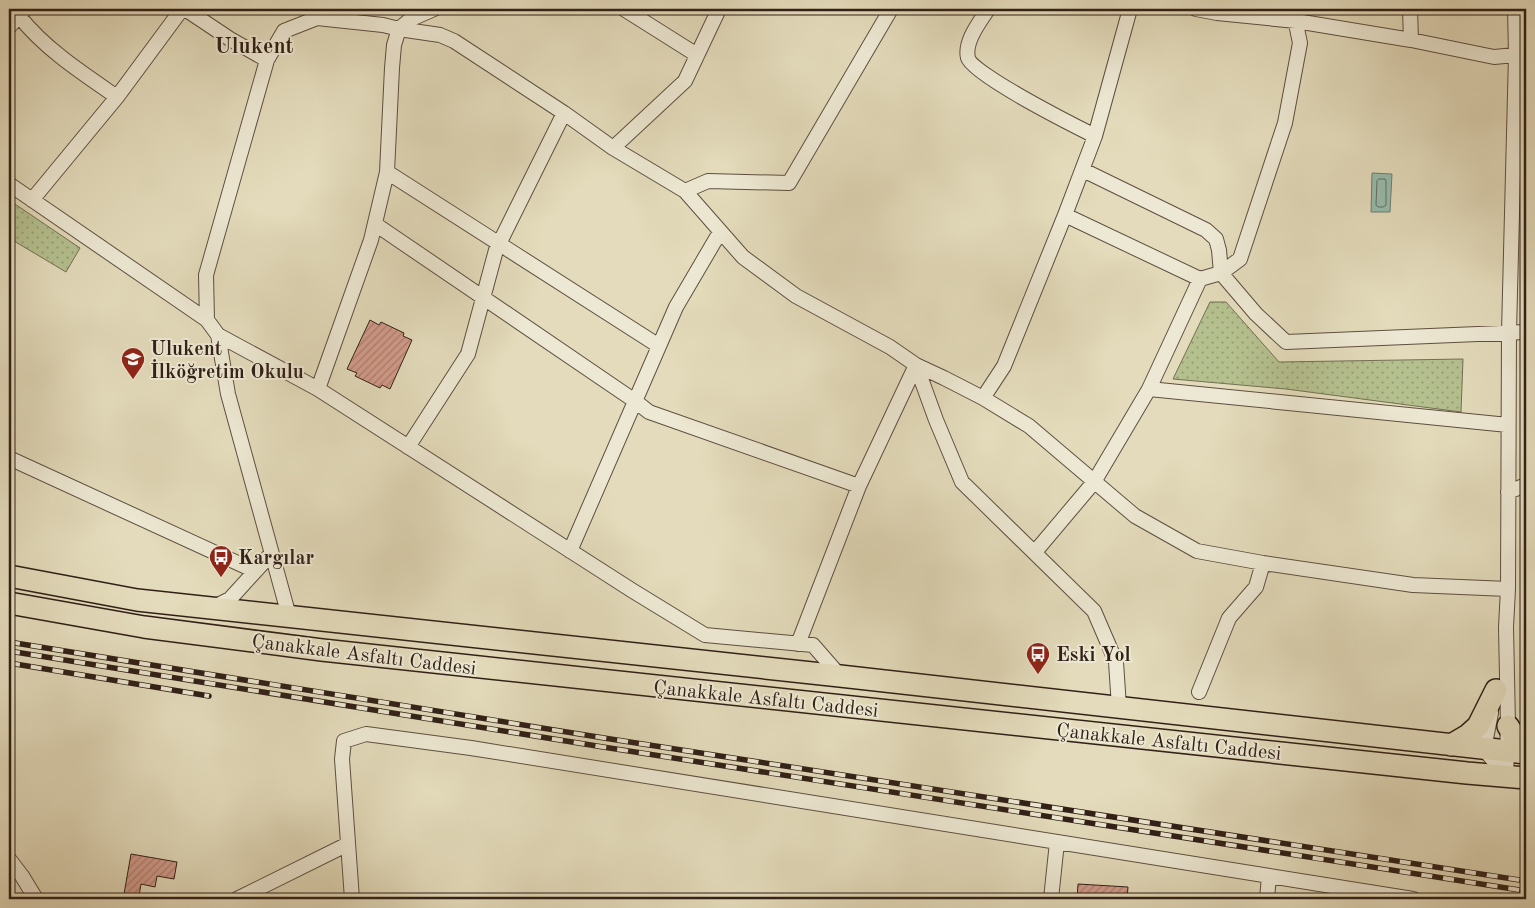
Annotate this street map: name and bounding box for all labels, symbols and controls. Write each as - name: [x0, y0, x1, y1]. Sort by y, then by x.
- district label: Ulukent: [214, 36, 294, 58]
- place label: Ulukent İlköğretim Okulu: [150, 340, 304, 383]
- school or university icon: Ulukent İlköğretim Okulu: [120, 346, 146, 380]
- bus stop icon: Kargılar: [208, 544, 234, 578]
- place label: Kargılar: [238, 549, 315, 569]
- street label: Çanakkale Asfaltı Caddesi: [250, 632, 477, 680]
- bus stop icon: Eski Yol: [1025, 641, 1051, 675]
- place label: Eski Yol: [1056, 646, 1131, 666]
- street label: Çanakkale Asfaltı Caddesi: [652, 678, 879, 722]
- street label: Çanakkale Asfaltı Caddesi: [1055, 721, 1282, 765]

